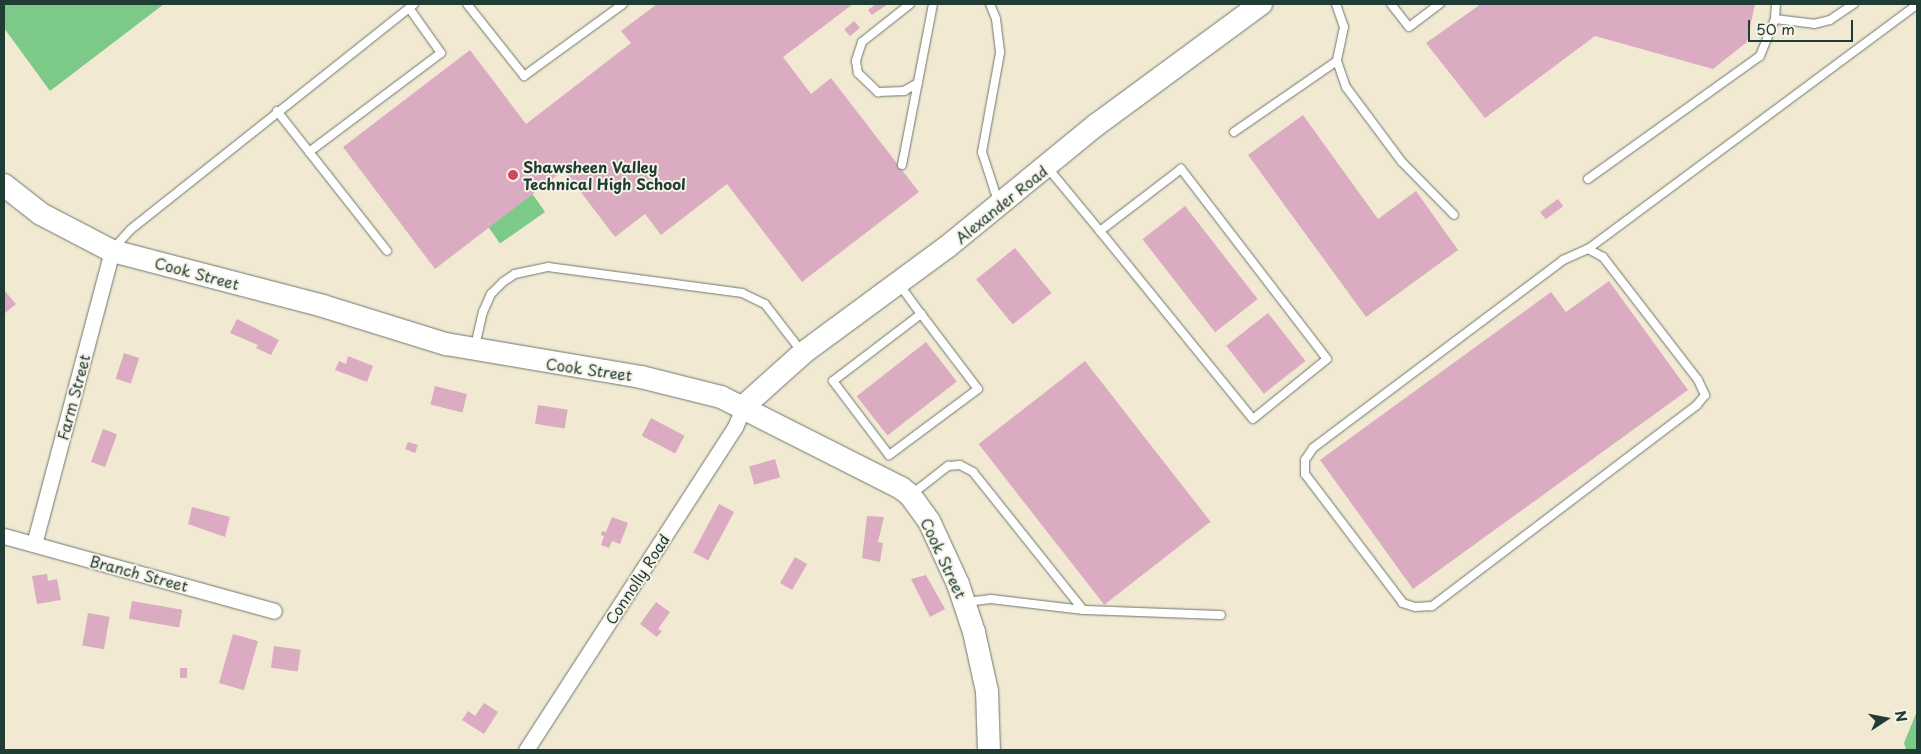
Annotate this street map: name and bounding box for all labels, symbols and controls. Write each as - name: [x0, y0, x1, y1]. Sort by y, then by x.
- scale bar: [1751, 10, 1856, 42]
- text: 50 m: [1756, 17, 1795, 40]
- place label: Shawsheen Valley Technical High School: [523, 157, 687, 192]
- street label: Alexander Road: [951, 161, 1051, 247]
- marker: Shawsheen Valley Technical High School: [507, 169, 519, 181]
- street label: Cook Street: [153, 253, 241, 293]
- street label: Farm Street: [53, 353, 93, 441]
- street label: Cook Street: [545, 354, 633, 384]
- street label: Cook Street: [918, 515, 970, 601]
- street label: Connolly Road: [601, 530, 673, 628]
- street label: Branch Street: [88, 551, 190, 595]
- north arrow: [1861, 694, 1911, 744]
- text: N: [1890, 709, 1913, 723]

